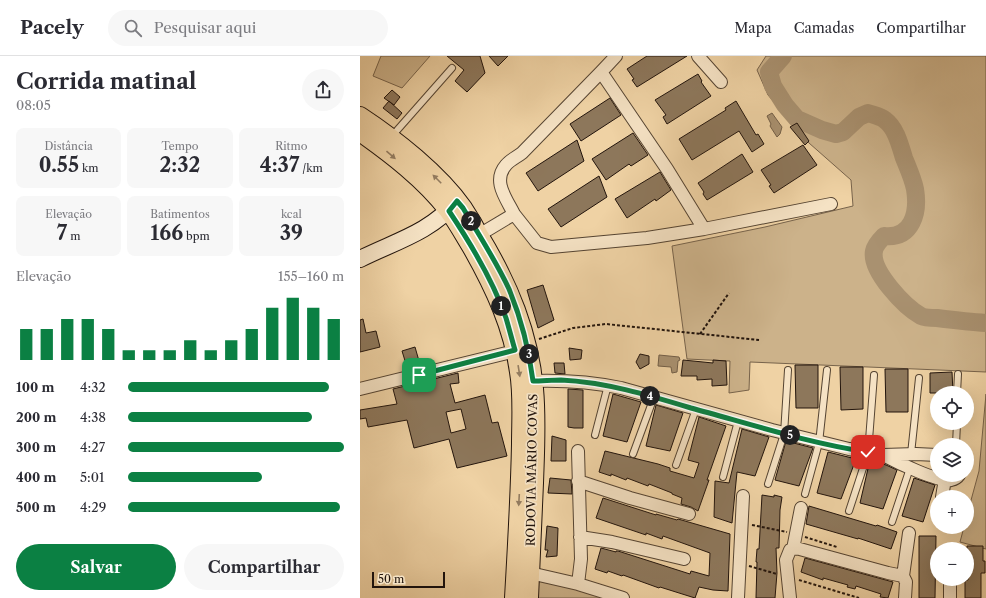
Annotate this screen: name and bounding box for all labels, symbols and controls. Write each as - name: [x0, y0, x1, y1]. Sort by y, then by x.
- search box: [108, 10, 388, 46]
- text: Pacely: [20, 16, 84, 39]
- icon: search: [122, 17, 144, 39]
- text: Pesquisar aqui: [154, 18, 256, 37]
- text: Mapa: [734, 19, 772, 37]
- text: Camadas: [794, 19, 854, 37]
- text: Compartilhar: [876, 19, 966, 37]
- text: Corrida matinal: [16, 68, 197, 95]
- button: share: [302, 69, 344, 111]
- text: 08:05: [16, 97, 51, 113]
- text: Distância: [44, 139, 93, 153]
- text: Tempo: [161, 139, 199, 153]
- text: Ritmo: [275, 139, 307, 153]
- one-way arrow: [387, 150, 396, 159]
- text: 0.55: [39, 153, 79, 177]
- text: 2:32: [160, 153, 200, 177]
- text: 4:37: [260, 153, 299, 177]
- text: km: [79, 161, 98, 175]
- text: /km: [299, 161, 323, 175]
- one-way arrow: [432, 174, 442, 184]
- text: Elevação: [45, 207, 92, 221]
- text: Batimentos: [150, 207, 210, 221]
- text: kcal: [281, 207, 302, 221]
- pin: 2: [461, 211, 481, 231]
- text: 2: [468, 214, 474, 228]
- text: 7: [57, 221, 67, 245]
- text: 166: [150, 221, 183, 245]
- text: 39: [280, 221, 303, 245]
- text: m: [67, 229, 80, 243]
- text: bpm: [183, 229, 210, 243]
- text: Elevação: [16, 268, 71, 284]
- text: 155–160 m: [278, 268, 344, 284]
- pin: 1: [491, 296, 511, 316]
- text: 1: [499, 299, 503, 313]
- pin: 3: [519, 344, 539, 364]
- text: 3: [526, 347, 532, 361]
- pin: [402, 358, 436, 392]
- icon: arrive: [408, 364, 430, 386]
- one-way arrow: [516, 364, 522, 377]
- text: 100 m: [16, 379, 55, 395]
- text: 4:32: [80, 379, 106, 395]
- pin: 4: [640, 386, 660, 406]
- map controls: [930, 386, 974, 586]
- button: locate: [930, 386, 974, 430]
- text: 4: [647, 389, 653, 403]
- street label: RODOVIA MÁRIO COVAS: [522, 394, 540, 546]
- text: 200 m: [16, 409, 56, 425]
- text: 4:38: [80, 409, 106, 425]
- pin: 5: [780, 425, 800, 445]
- text: 5: [787, 428, 793, 442]
- pin: [851, 435, 885, 469]
- button: layers: [930, 438, 974, 482]
- text: 300 m: [16, 439, 56, 455]
- text: 4:27: [80, 439, 105, 455]
- icon: check: [857, 441, 879, 463]
- text: 400 m: [16, 469, 56, 485]
- text: 5:01: [80, 469, 104, 485]
- button: +: [930, 490, 974, 534]
- one-way arrow: [516, 494, 522, 507]
- text: 500 m: [16, 499, 56, 515]
- text: 4:29: [80, 499, 106, 515]
- button: −: [930, 542, 974, 586]
- button: Salvar: [16, 544, 176, 590]
- button: Compartilhar: [184, 544, 344, 590]
- scale bar: [372, 570, 445, 589]
- text: 50 m: [378, 572, 404, 586]

